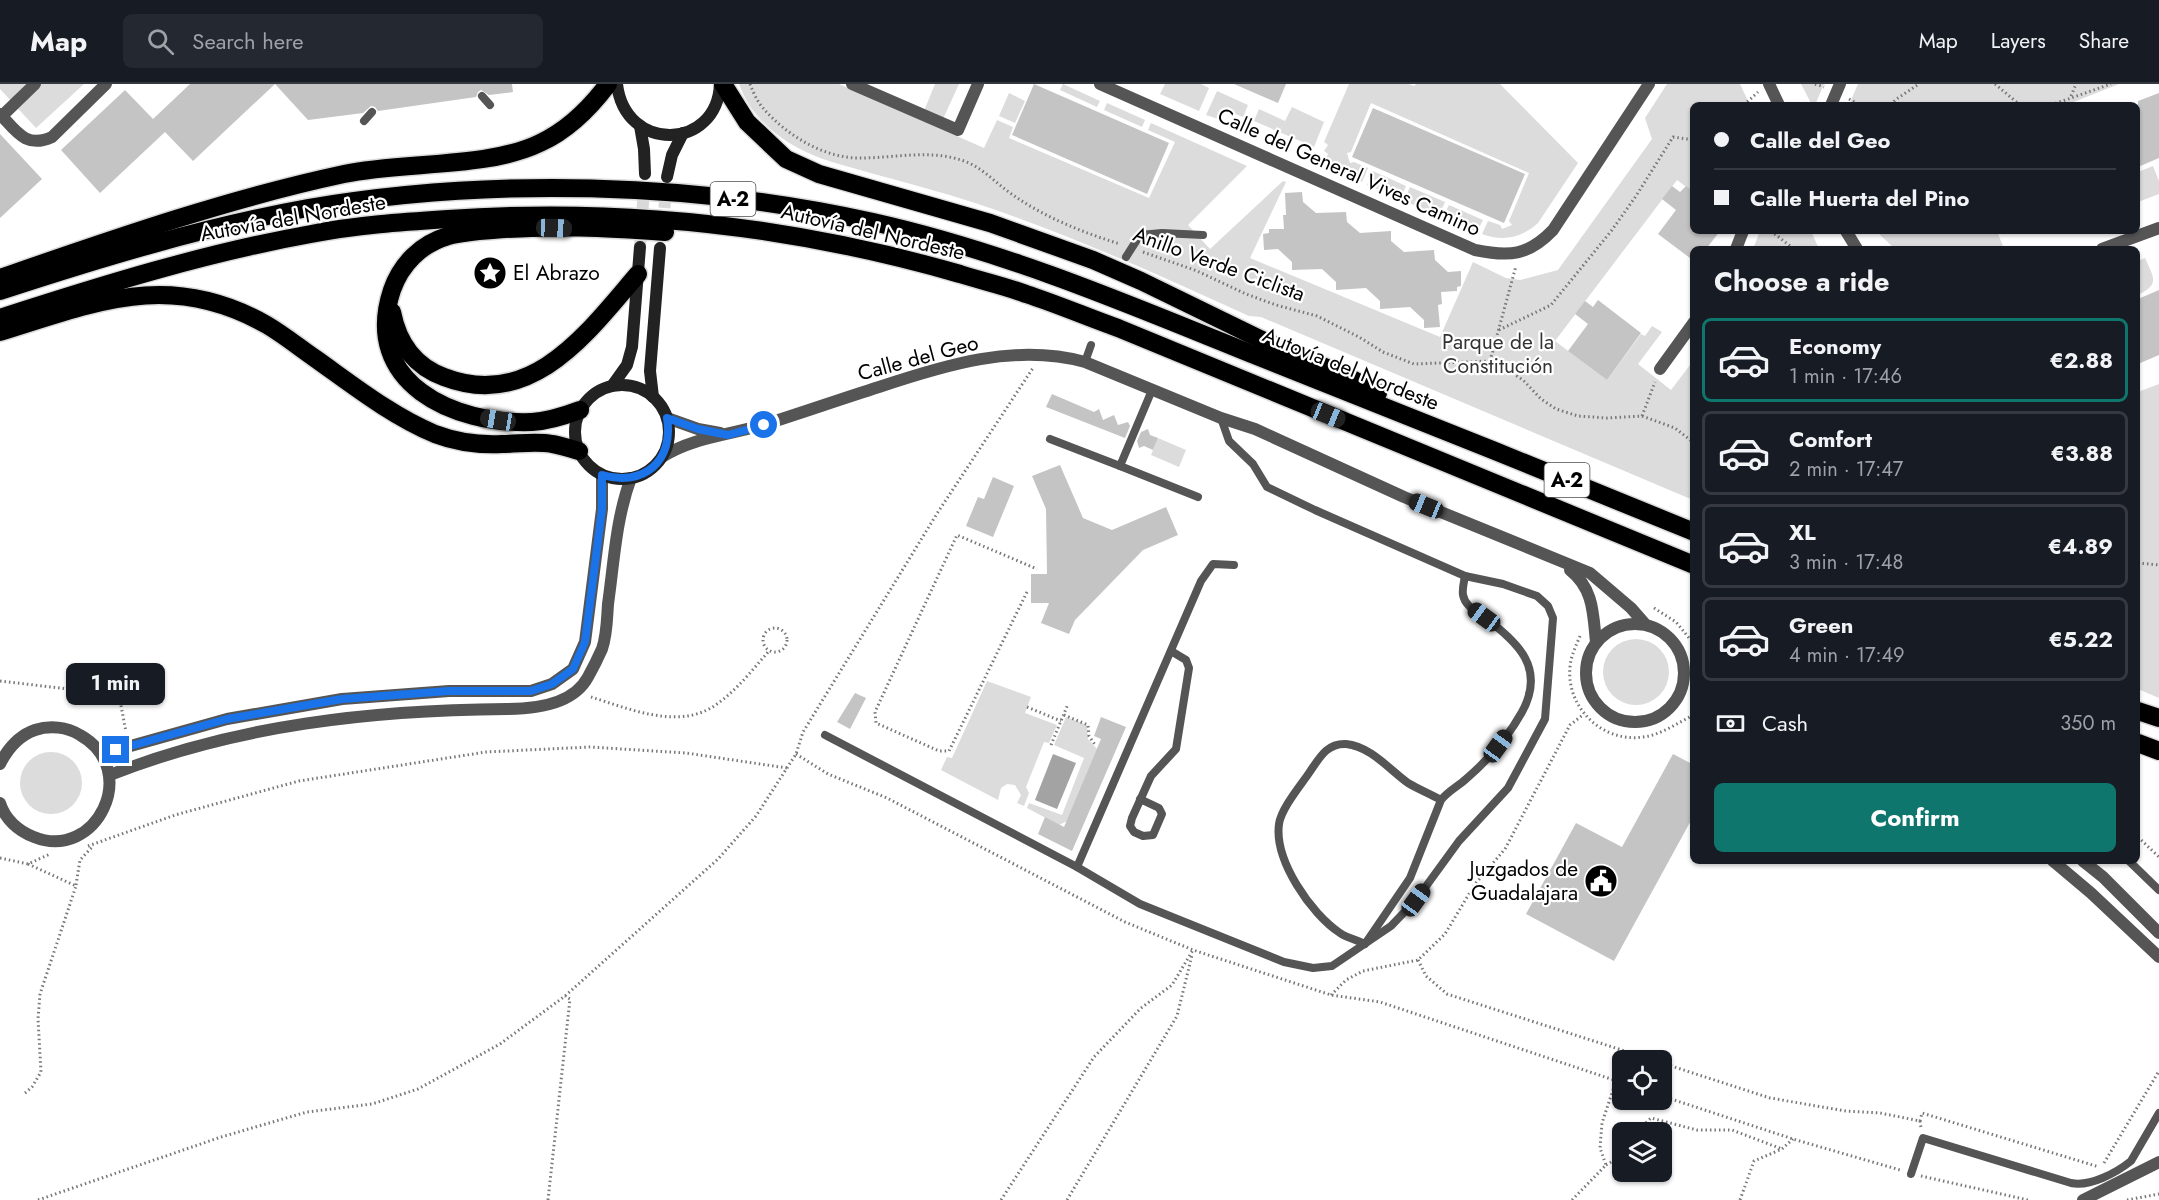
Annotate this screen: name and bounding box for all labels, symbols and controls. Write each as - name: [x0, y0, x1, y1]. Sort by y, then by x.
- search box: [123, 14, 543, 68]
- text: Map: [30, 21, 87, 62]
- icon: search: [144, 25, 177, 58]
- text: Search here: [192, 25, 304, 57]
- text: Map: [1919, 26, 1958, 56]
- text: Layers: [1991, 26, 2046, 56]
- text: Share: [2079, 26, 2129, 56]
- street label: Calle del General Vives Camino: [1213, 100, 1485, 244]
- text: Calle del Geo: [1750, 124, 1891, 156]
- road number: A-2: [710, 182, 756, 216]
- text: Calle Huerta del Pino: [1750, 182, 1970, 214]
- street label: Autovía del Nordeste: [198, 187, 388, 249]
- street label: Autovía del Nordeste: [778, 196, 968, 268]
- car: [536, 218, 572, 238]
- street label: Anillo Verde Ciclista: [1129, 219, 1309, 309]
- place icon: El Abrazo: [472, 255, 508, 291]
- place label: El Abrazo: [513, 258, 600, 288]
- text: Choose a ride: [1714, 262, 1889, 301]
- street label: Autovía del Nordeste: [1258, 320, 1444, 418]
- street label: Calle del Geo: [854, 327, 982, 389]
- park label: Parque de la Constitución: [1442, 327, 1554, 381]
- text: Economy: [1789, 330, 1881, 362]
- icon: car: [1717, 333, 1771, 387]
- text: €2.88: [2049, 344, 2113, 376]
- text: 1 min · 17:46: [1789, 362, 1902, 391]
- car: [1308, 400, 1348, 430]
- car: [479, 408, 517, 432]
- route start: [750, 411, 777, 438]
- text: Comfort: [1789, 423, 1872, 455]
- icon: car: [1717, 426, 1771, 480]
- text: €3.88: [2051, 437, 2113, 469]
- text: 2 min · 17:47: [1789, 455, 1903, 484]
- road number: A-2: [1544, 463, 1590, 497]
- car: [1406, 491, 1446, 521]
- text: XL: [1789, 516, 1816, 548]
- icon: car: [1717, 519, 1771, 573]
- text: €4.89: [2048, 530, 2113, 562]
- text: 3 min · 17:48: [1789, 548, 1903, 577]
- car: [1464, 599, 1504, 635]
- text: Green: [1789, 609, 1853, 641]
- icon: car: [1717, 612, 1771, 666]
- text: €5.22: [2048, 623, 2113, 655]
- text: 4 min · 17:49: [1789, 641, 1905, 670]
- callout: 1 min: [66, 663, 166, 705]
- text: 1 min: [91, 669, 140, 698]
- icon: cash: [1714, 707, 1747, 740]
- text: Cash: [1762, 707, 1808, 739]
- text: 350 m: [2060, 709, 2116, 738]
- car: [1480, 726, 1516, 766]
- route end: [102, 736, 129, 763]
- button: Confirm: [1714, 783, 2116, 852]
- place label: Juzgados de Guadalajara: [1467, 854, 1578, 908]
- public building icon: Juzgados de Guadalajara: [1583, 863, 1619, 899]
- car: [1398, 880, 1434, 920]
- map controls: [1612, 1050, 1672, 1182]
- button: locate: [1612, 1050, 1672, 1110]
- button: layers: [1612, 1122, 1672, 1182]

